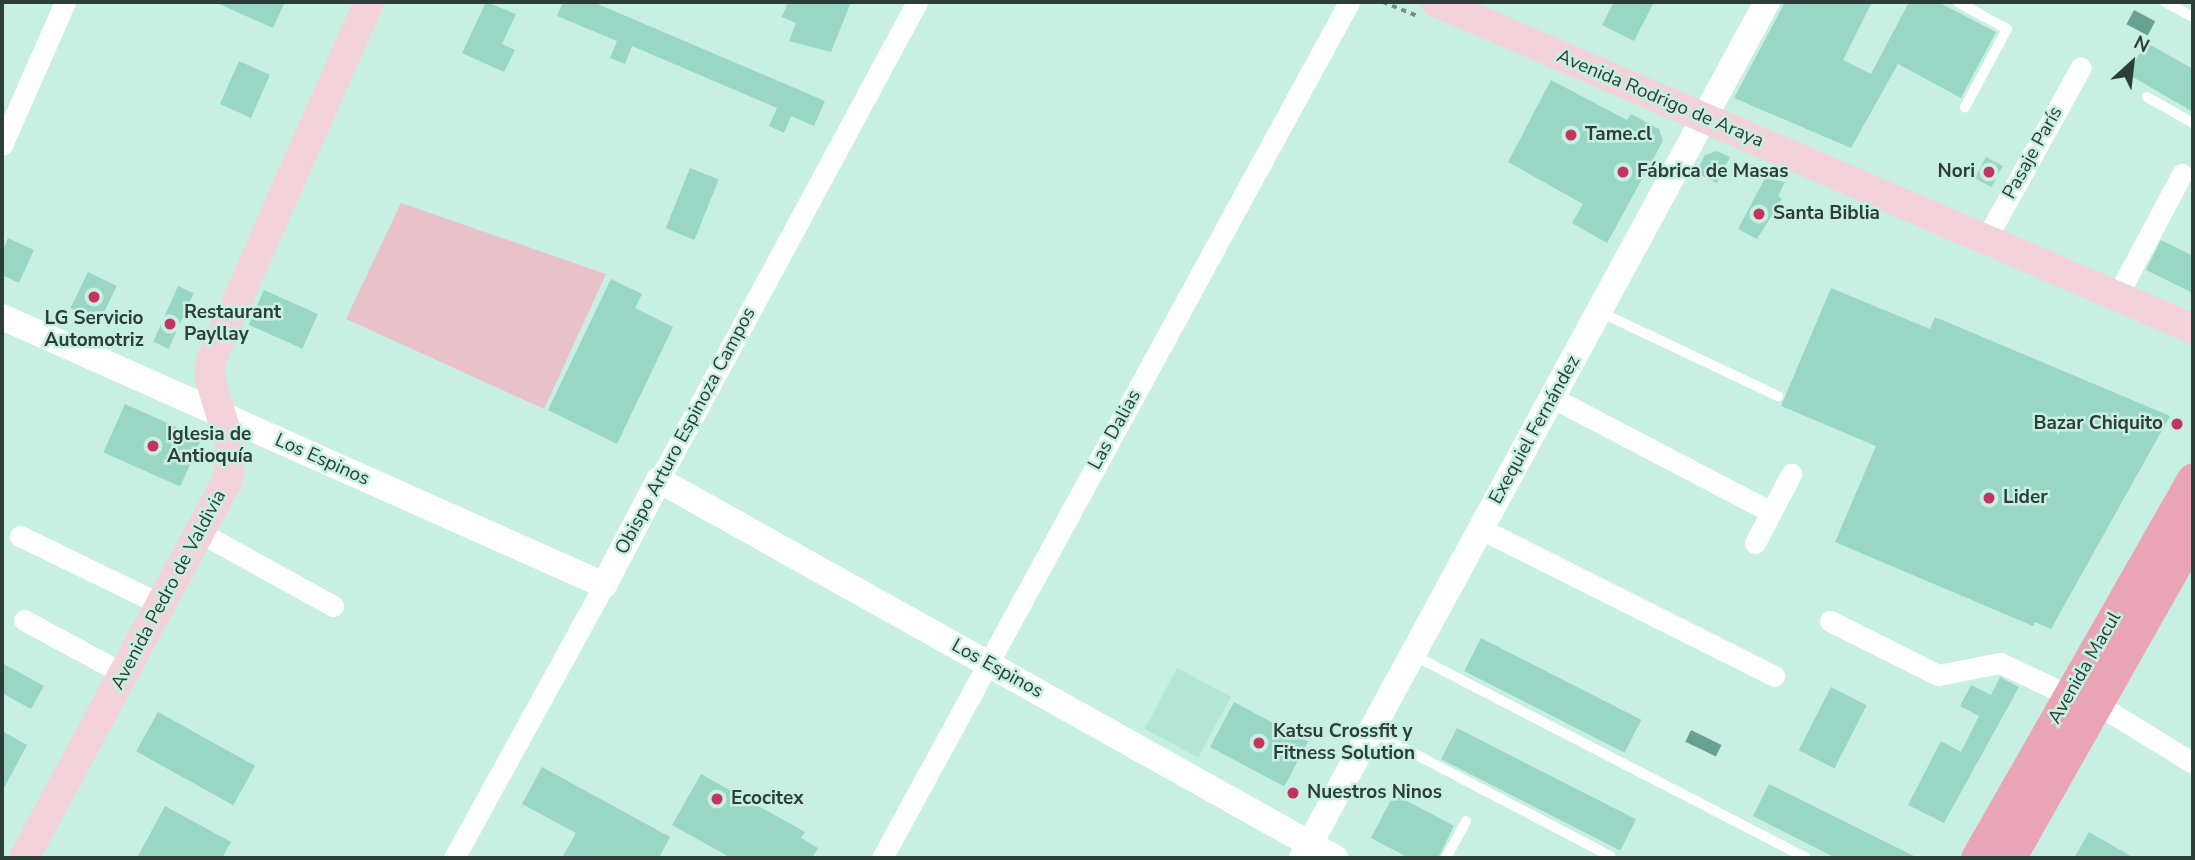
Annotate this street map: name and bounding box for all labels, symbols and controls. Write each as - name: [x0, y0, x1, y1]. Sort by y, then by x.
- north arrow: [2097, 28, 2167, 98]
- text: N: [2129, 29, 2154, 59]
- street label: Avenida Rodrigo de Araya: [1553, 45, 1767, 153]
- street label: Pasaje París: [1998, 103, 2068, 203]
- place label: Tame.cl: [1585, 124, 1652, 146]
- marker: Tame.cl: [1563, 127, 1579, 143]
- place label: Fábrica de Masas: [1637, 161, 1788, 183]
- place label: Nori: [1938, 161, 1975, 183]
- marker: Fábrica de Masas: [1615, 164, 1631, 180]
- marker: Nori: [1981, 164, 1997, 180]
- place label: Santa Biblia: [1773, 203, 1880, 225]
- marker: Santa Biblia: [1751, 206, 1767, 222]
- marker: LG Servicio Automotriz: [86, 289, 102, 305]
- place label: Restaurant Payllay: [184, 302, 281, 346]
- street label: Obispo Arturo Espinoza Campos: [611, 304, 761, 558]
- place label: LG Servicio Automotriz: [44, 308, 144, 352]
- marker: Restaurant Payllay: [162, 316, 178, 332]
- street label: Exequiel Fernández: [1485, 352, 1585, 508]
- street label: Las Dalias: [1084, 386, 1146, 474]
- place label: Bazar Chiquito: [2033, 413, 2163, 435]
- marker: Bazar Chiquito: [2169, 416, 2185, 432]
- place label: Iglesia de Antioquía: [167, 424, 253, 468]
- street label: Los Espinos: [271, 429, 373, 491]
- marker: Iglesia de Antioquía: [145, 438, 161, 454]
- street label: Avenida Pedro de Valdivia: [107, 486, 231, 694]
- place label: Lider: [2003, 487, 2048, 509]
- marker: Lider: [1981, 490, 1997, 506]
- street label: Avenida Macul: [2044, 608, 2126, 728]
- street label: Los Espinos: [947, 635, 1047, 703]
- place label: Katsu Crossfit y Fitness Solution: [1273, 721, 1415, 765]
- marker: Katsu Crossfit y Fitness Solution: [1251, 735, 1267, 751]
- place label: Nuestros Ninos: [1307, 782, 1442, 804]
- marker: Nuestros Ninos: [1285, 785, 1301, 801]
- place label: Ecocitex: [731, 788, 804, 810]
- marker: Ecocitex: [709, 791, 725, 807]

